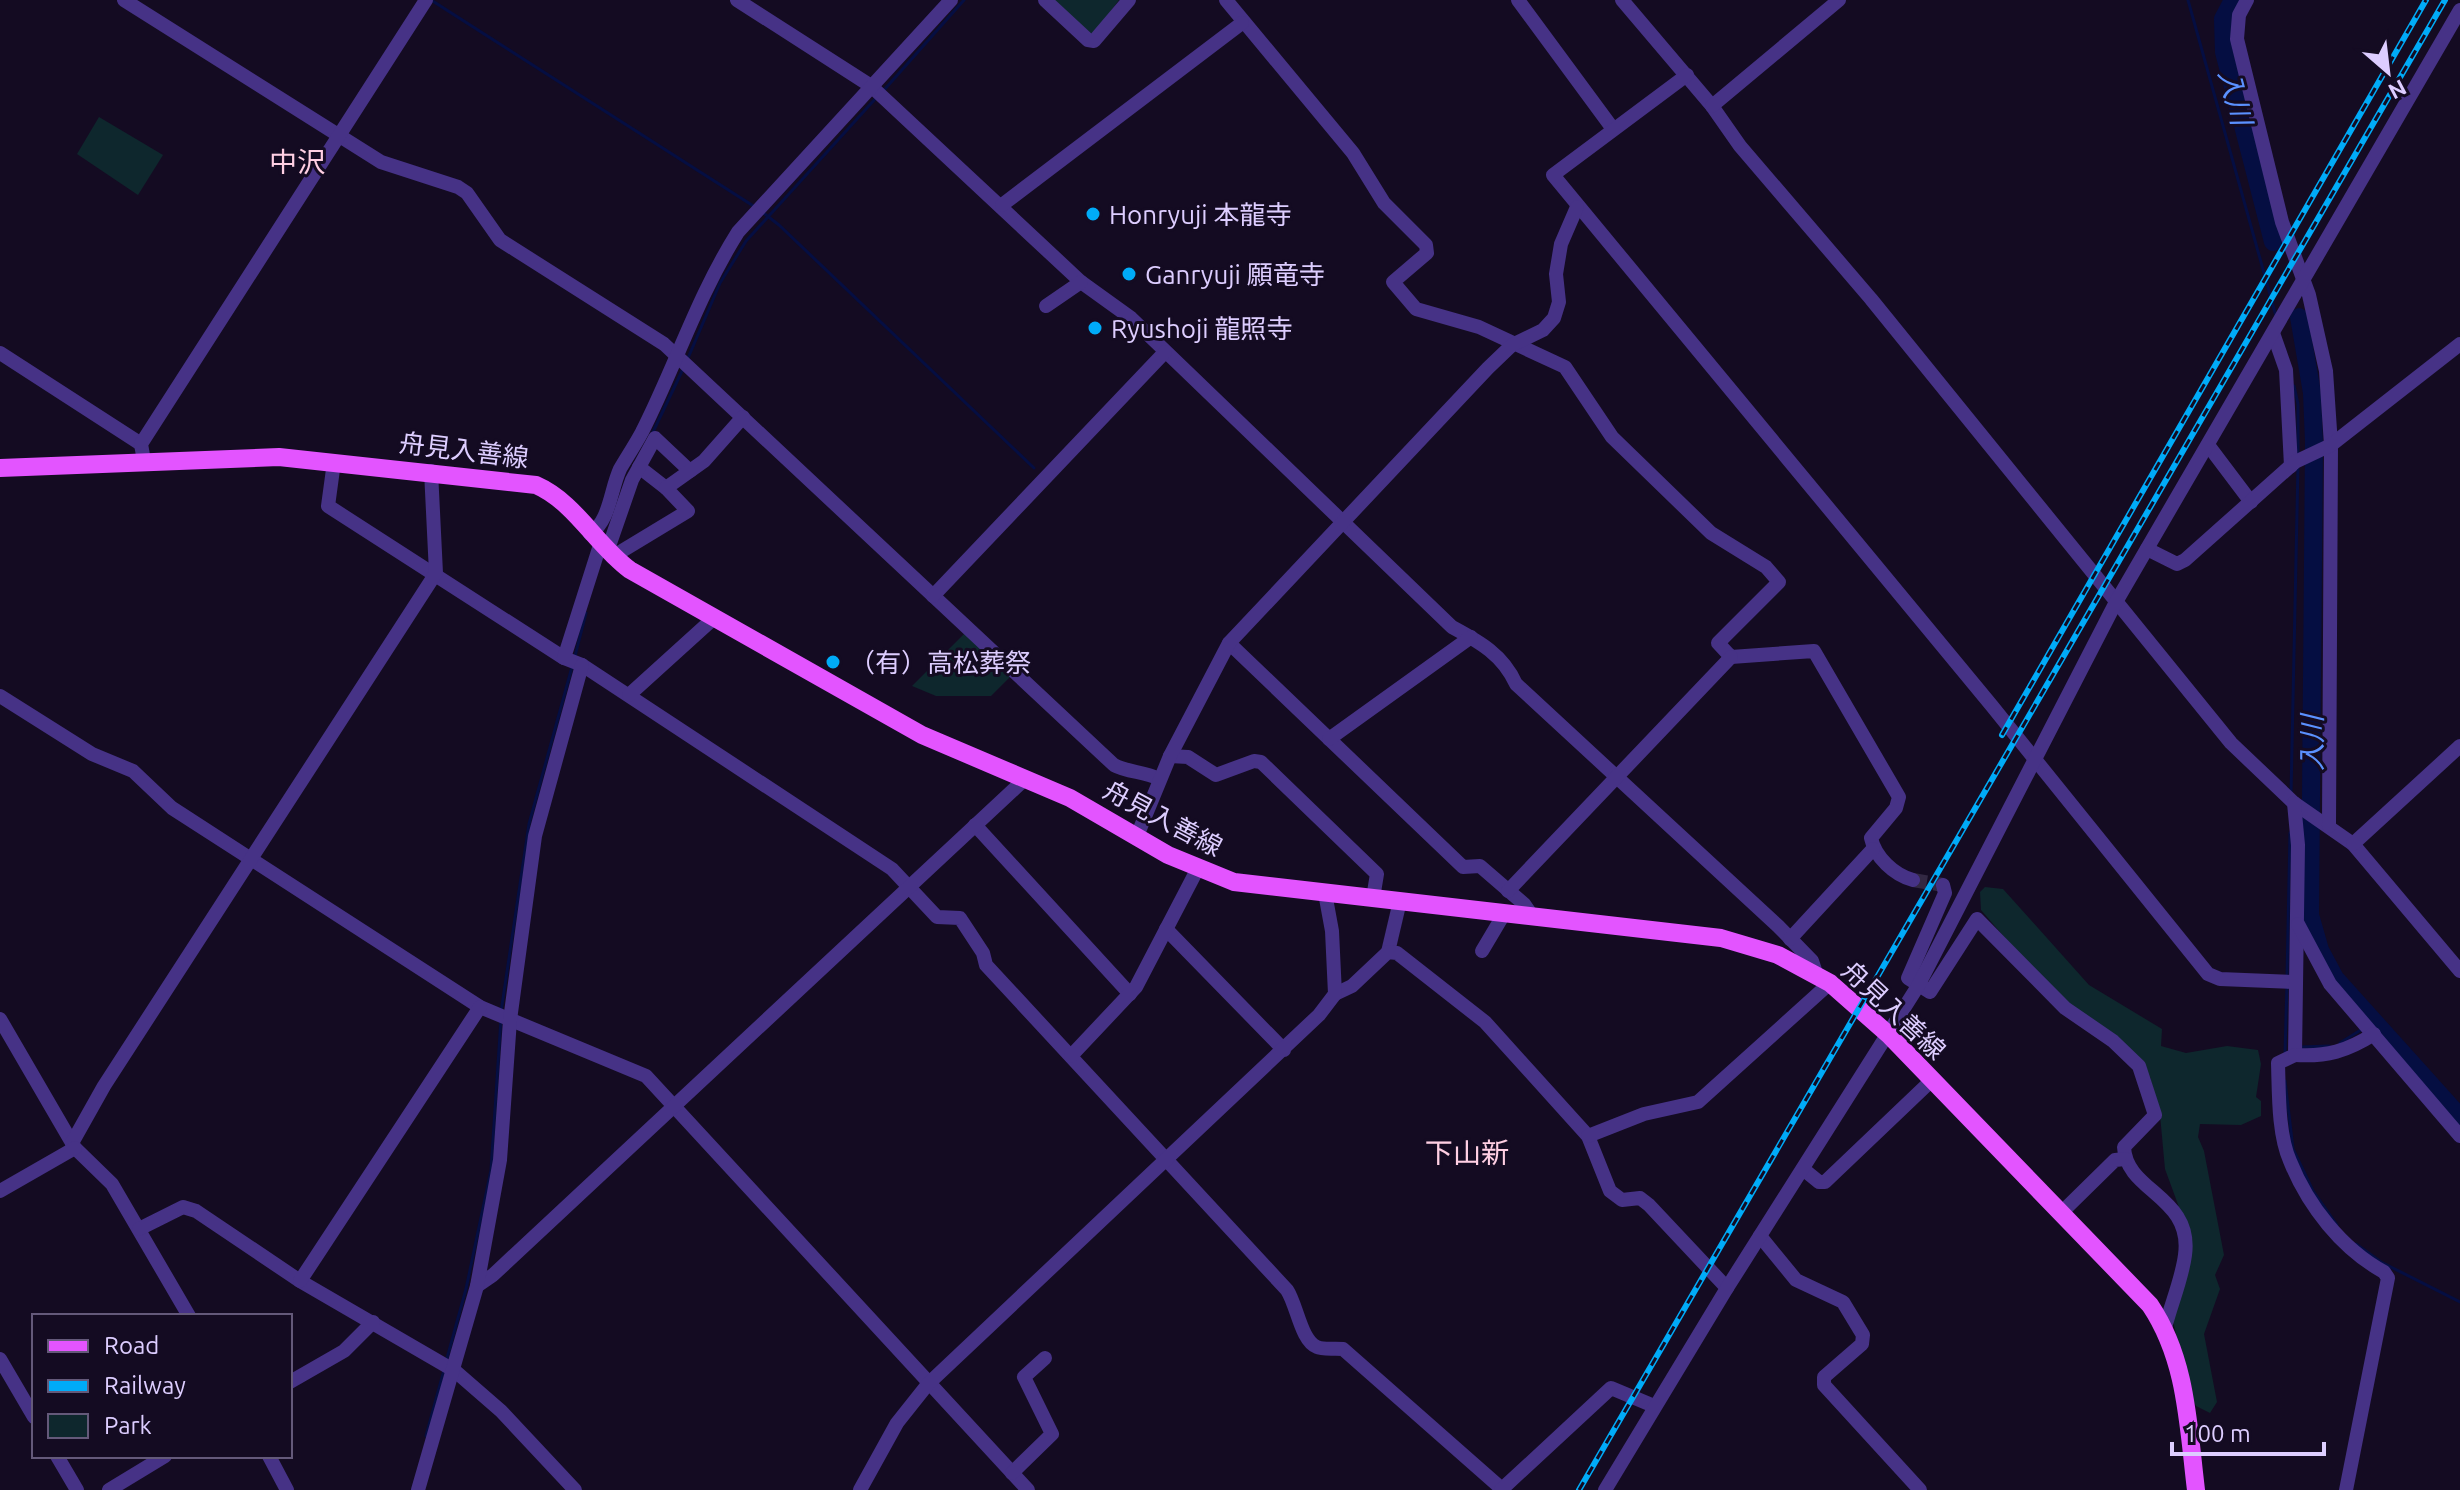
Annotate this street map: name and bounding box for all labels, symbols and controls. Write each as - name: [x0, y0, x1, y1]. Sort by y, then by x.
- north arrow: [2348, 32, 2428, 112]
- water label: 入川: [2214, 66, 2259, 131]
- text: N: [2385, 75, 2411, 105]
- district label: 中沢: [269, 146, 325, 177]
- place label: Honryuji 本龍寺: [1109, 200, 1292, 229]
- marker: Honryuji 本龍寺: [1084, 205, 1102, 223]
- place label: Ganryuji 願竜寺: [1145, 260, 1325, 289]
- marker: Ganryuji 願竜寺: [1120, 265, 1138, 283]
- place label: Ryushoji 龍照寺: [1111, 314, 1293, 343]
- marker: Ryushoji 龍照寺: [1086, 319, 1104, 337]
- street label: 舟見入善線: [398, 428, 530, 472]
- place label: （有）高松葬祭: [849, 648, 1031, 677]
- marker: （有）高松葬祭: [824, 653, 842, 671]
- water label: 入川: [2296, 712, 2327, 771]
- street label: 舟見入善線: [1099, 775, 1227, 861]
- street label: 舟見入善線: [1837, 955, 1951, 1065]
- district label: 下山新: [1425, 1137, 1509, 1168]
- legend: [32, 1314, 292, 1458]
- text: Road: [104, 1332, 159, 1359]
- text: Railway: [104, 1372, 186, 1399]
- scale bar: [2172, 1406, 2324, 1456]
- text: Park: [104, 1412, 152, 1439]
- text: 100 m: [2184, 1420, 2251, 1447]

